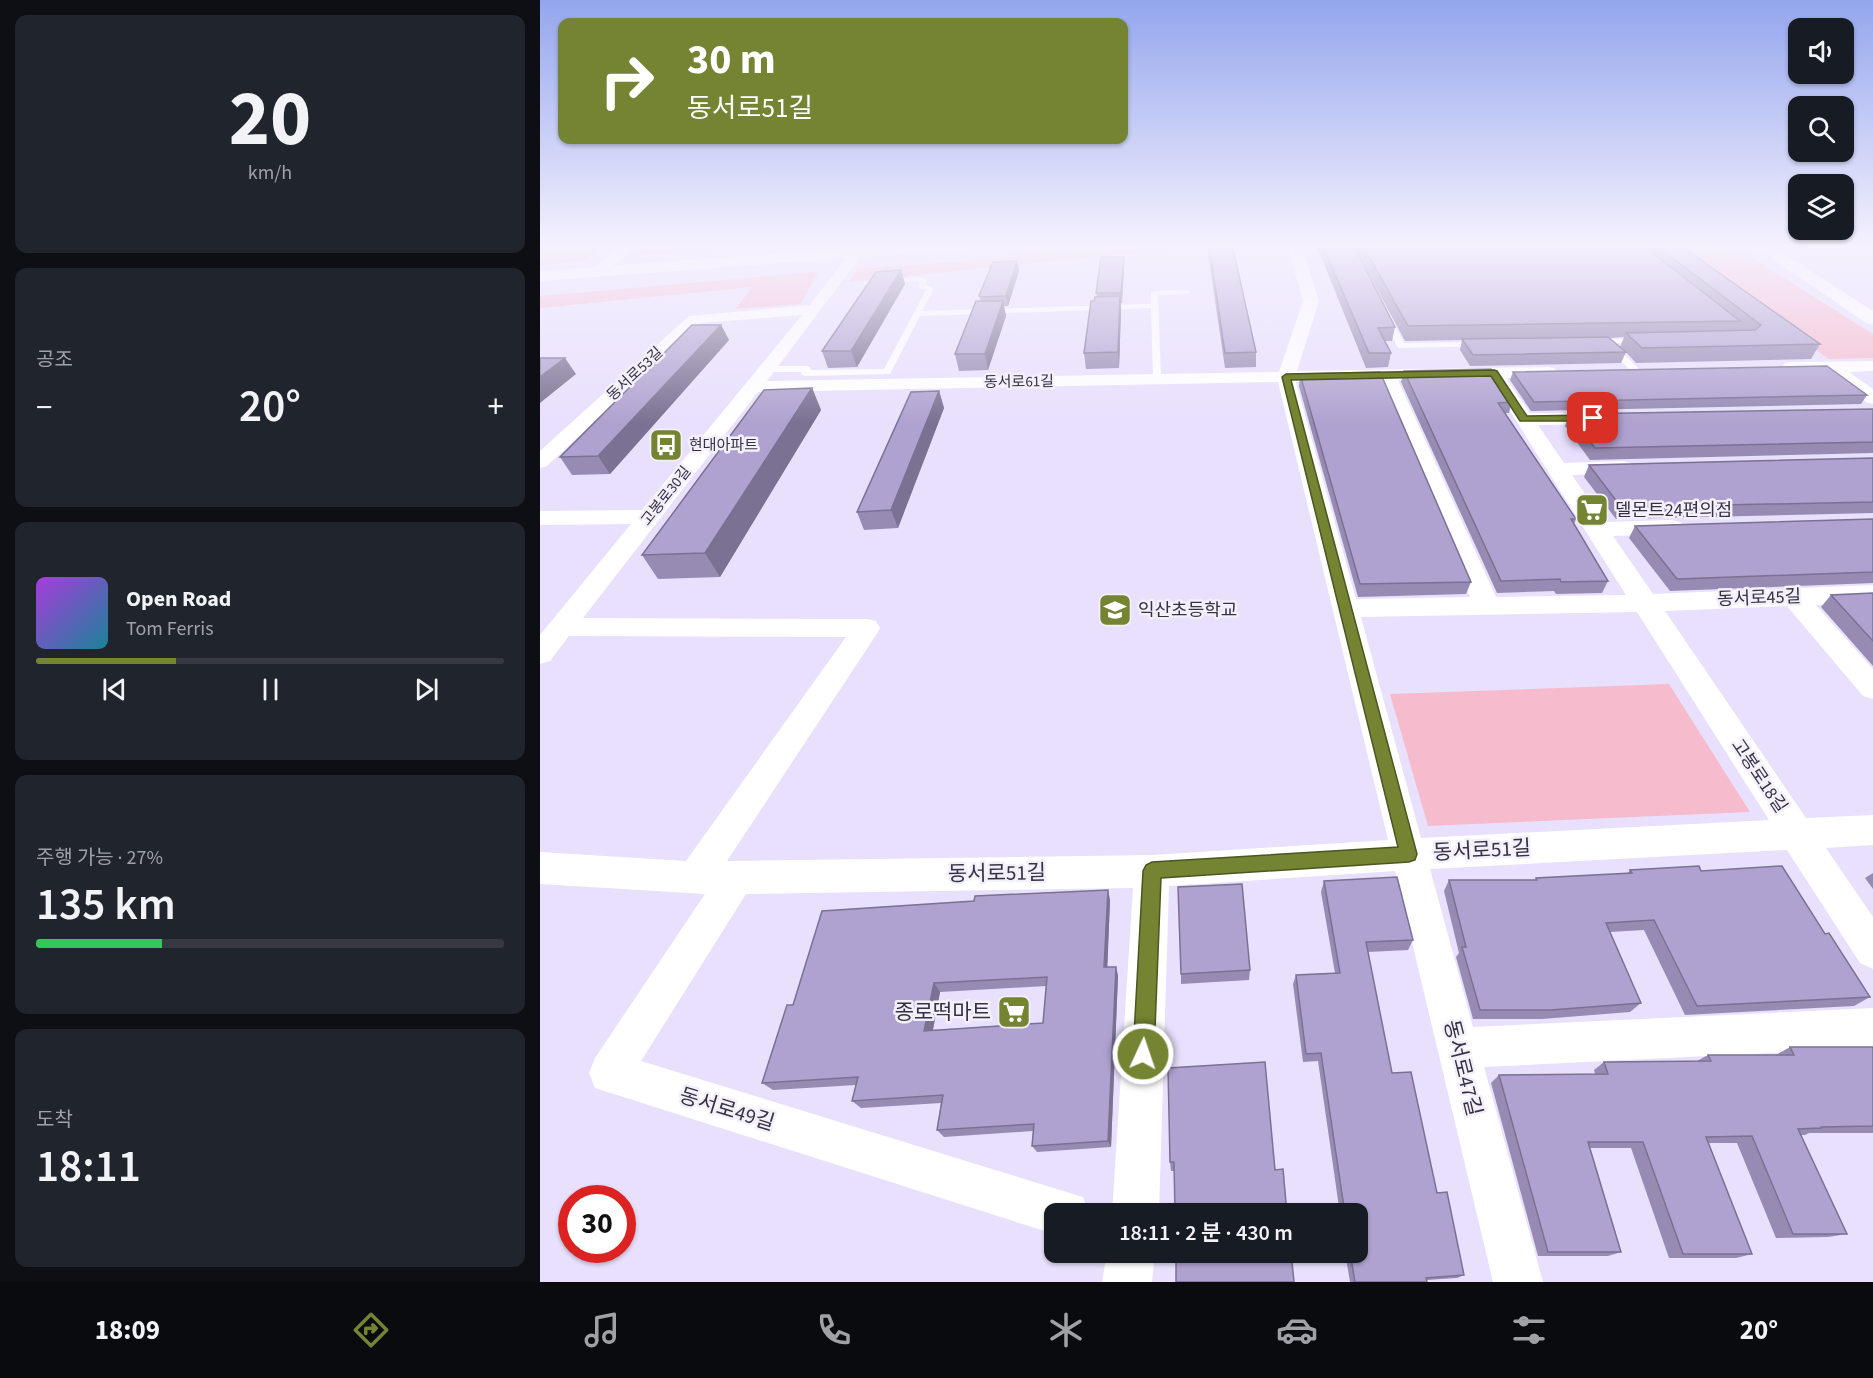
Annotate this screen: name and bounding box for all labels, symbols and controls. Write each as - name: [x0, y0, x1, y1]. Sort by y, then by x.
- map controls: [1788, 18, 1854, 240]
- button: sound: [1788, 18, 1854, 84]
- text: 30 m: [687, 30, 776, 90]
- icon: right: [588, 42, 666, 120]
- text: 20: [229, 64, 311, 175]
- text: 동서로51길: [687, 89, 813, 128]
- button: search: [1788, 96, 1854, 162]
- text: km/h: [248, 159, 292, 187]
- button: layers: [1788, 174, 1854, 240]
- street label: 동서로53길: [602, 342, 668, 406]
- text: 공조: [36, 346, 73, 374]
- street label: 동서로61길: [984, 371, 1054, 393]
- text: 20°: [239, 375, 301, 439]
- text: −: [36, 384, 52, 431]
- text: +: [488, 384, 504, 431]
- pin: [1567, 392, 1618, 443]
- icon: arrive: [1576, 401, 1609, 434]
- bus stop icon: 현대아파트: [648, 427, 684, 463]
- place label: 현대아파트: [689, 435, 758, 456]
- street label: 고봉로30길: [636, 462, 696, 530]
- supermarket icon: 델몬트24편의점: [1574, 492, 1610, 528]
- place label: 델몬트24편의점: [1615, 498, 1732, 523]
- text: Open Road: [126, 583, 231, 615]
- street label: 동서로45길: [1717, 584, 1801, 612]
- school or university icon: 익산초등학교: [1097, 592, 1133, 628]
- place label: 익산초등학교: [1138, 598, 1237, 623]
- text: Tom Ferris: [126, 615, 214, 643]
- icon: previous: [98, 673, 131, 706]
- icon: pause: [254, 673, 287, 706]
- icon: next: [410, 673, 443, 706]
- street label: 고봉로18길: [1725, 734, 1793, 818]
- street label: 동서로51길: [1432, 832, 1532, 868]
- text: 주행 가능 · 27%: [36, 844, 163, 872]
- street label: 동서로51길: [948, 857, 1046, 889]
- text: 135 km: [36, 873, 176, 937]
- supermarket icon: 종로떡마트: [996, 994, 1032, 1030]
- place label: 종로떡마트: [894, 997, 991, 1027]
- street label: 동서로47길: [1437, 1017, 1489, 1119]
- position arrow: [1111, 1022, 1175, 1086]
- street label: 동서로49길: [676, 1080, 778, 1138]
- text: 도착: [36, 1106, 73, 1134]
- text: 18:11: [36, 1135, 141, 1199]
- speed limit sign: 30: [558, 1185, 636, 1263]
- text: 18:11 · 2 분 · 430 m: [1119, 1217, 1293, 1249]
- icon: directions: [350, 1309, 392, 1351]
- icon: music: [581, 1309, 623, 1351]
- icon: phone: [813, 1309, 855, 1351]
- icon: climate: [1045, 1309, 1087, 1351]
- icon: car: [1276, 1309, 1318, 1351]
- icon: filters: [1508, 1309, 1550, 1351]
- text: 18:09: [95, 1311, 160, 1350]
- text: 20°: [1740, 1311, 1778, 1350]

